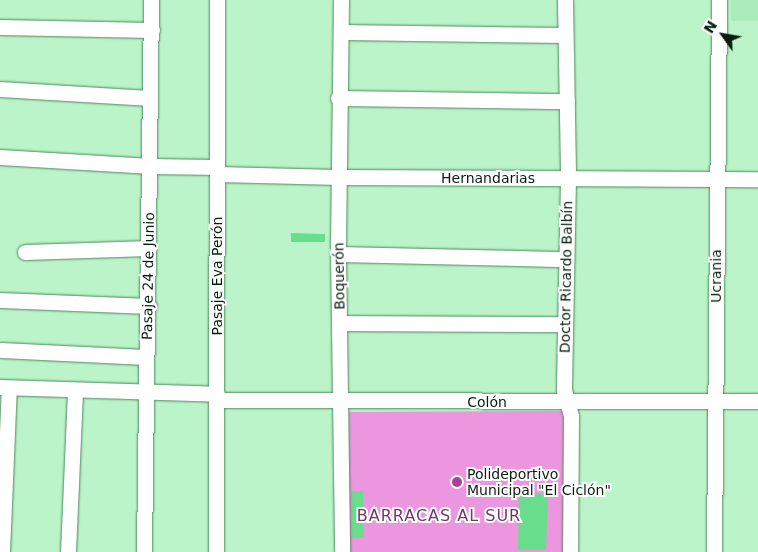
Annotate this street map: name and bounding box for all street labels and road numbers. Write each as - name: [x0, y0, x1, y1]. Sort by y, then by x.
- street label: Hernandarias: [441, 170, 535, 186]
- street label: Doctor Ricardo Balbín: [556, 201, 576, 353]
- street label: Pasaje 24 de Junio: [138, 212, 158, 340]
- street label: Pasaje Eva Perón: [209, 217, 225, 335]
- street label: Boquerón: [330, 242, 348, 310]
- street label: Ucrania: [708, 249, 724, 303]
- street label: Colón: [467, 394, 507, 410]

